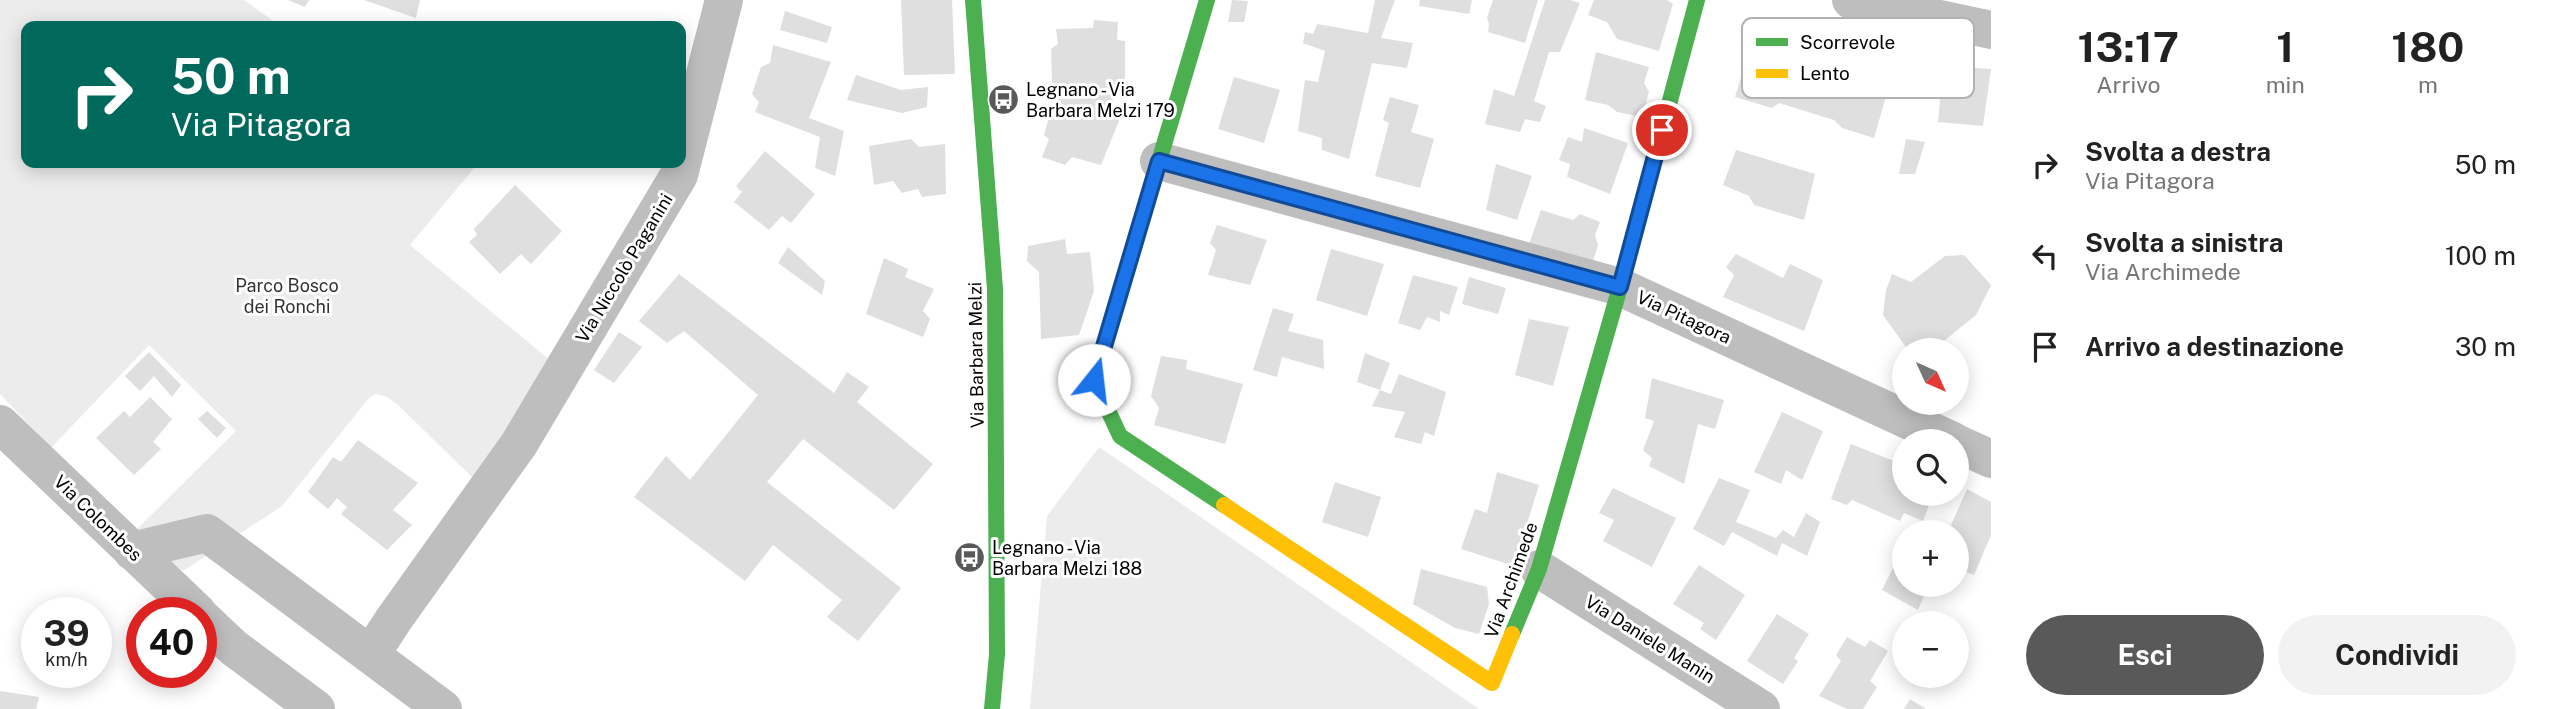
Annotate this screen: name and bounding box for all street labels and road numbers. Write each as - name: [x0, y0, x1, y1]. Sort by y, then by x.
- street label: Via Niccolò Paganini: [571, 190, 677, 346]
- street label: Via Barbara Melzi: [964, 282, 988, 428]
- street label: Via Pitagora: [1634, 286, 1734, 348]
- street label: Via Colombes: [50, 471, 146, 565]
- street label: Via Archimede: [1480, 519, 1542, 641]
- street label: Via Daniele Manin: [1581, 591, 1719, 687]

